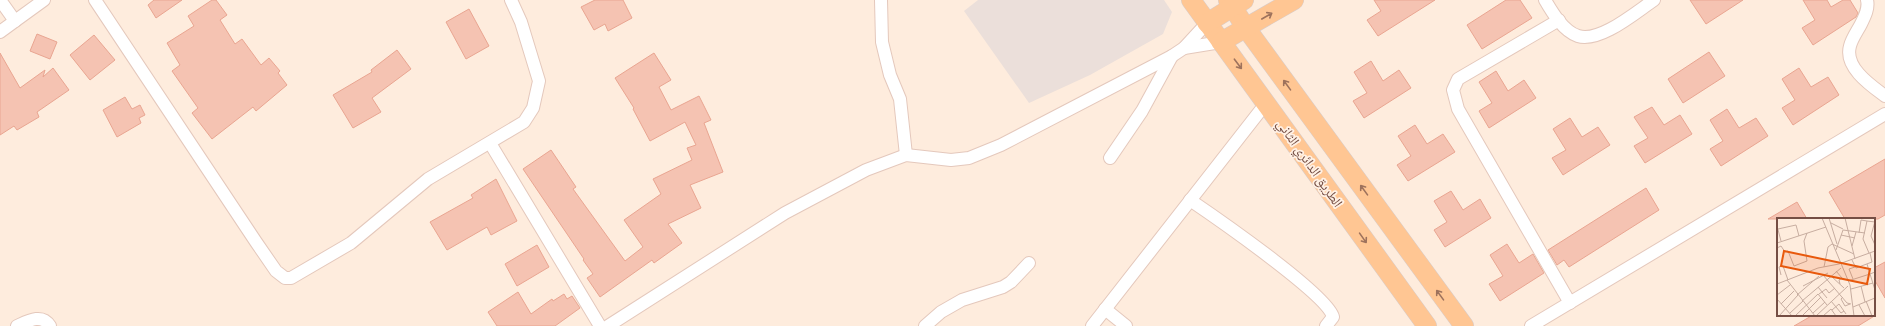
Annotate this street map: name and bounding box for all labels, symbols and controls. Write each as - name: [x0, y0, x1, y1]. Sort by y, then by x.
- one-way arrow: [1261, 11, 1273, 19]
- one-way arrow: [1233, 59, 1242, 70]
- one-way arrow: [1283, 79, 1291, 90]
- street label: الطريق الدائري الثاني: [1271, 116, 1346, 212]
- one-way arrow: [1359, 184, 1368, 195]
- inset map: [1777, 218, 1875, 316]
- one-way arrow: [1359, 232, 1367, 243]
- one-way arrow: [1436, 289, 1445, 300]

